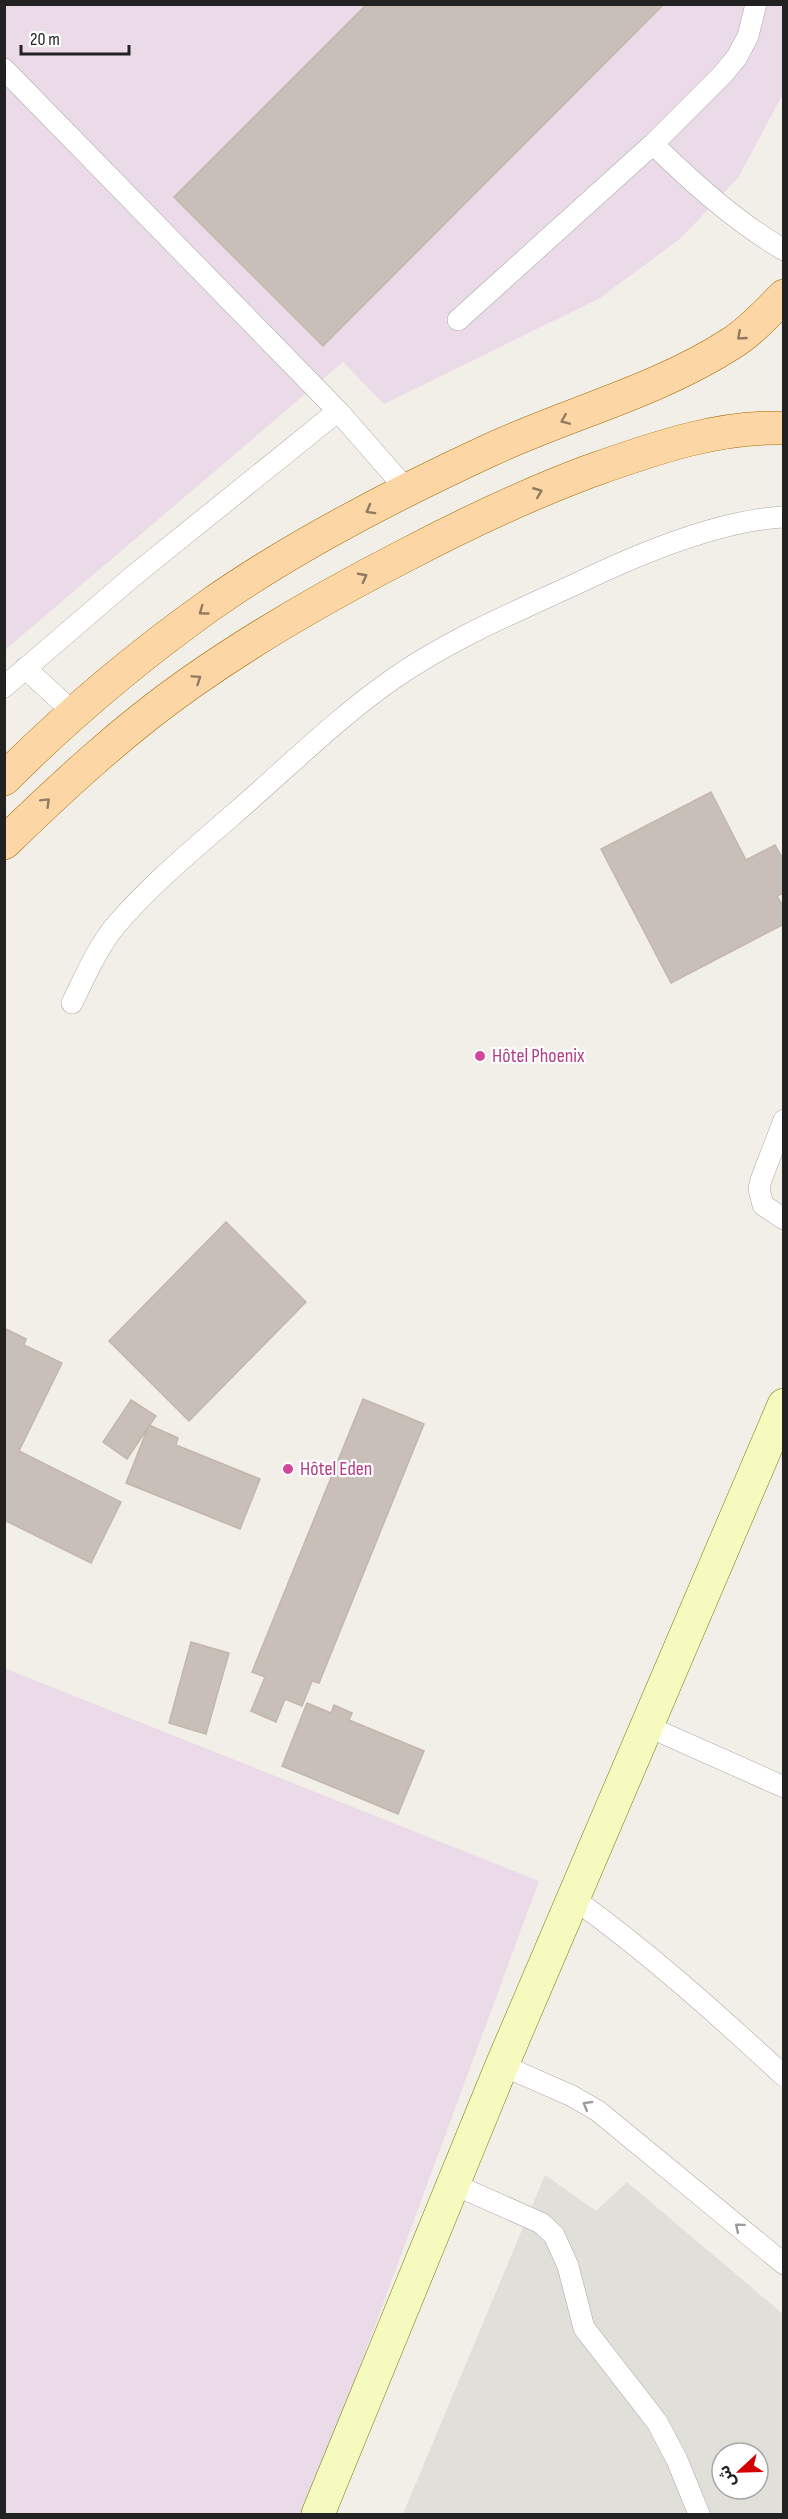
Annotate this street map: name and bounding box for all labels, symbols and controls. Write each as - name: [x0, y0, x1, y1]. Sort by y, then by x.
- scale bar: [21, 18, 129, 56]
- text: 20 m: [30, 29, 60, 50]
- one-way arrow: [737, 329, 748, 340]
- one-way arrow: [561, 413, 572, 425]
- one-way arrow: [532, 487, 543, 499]
- one-way arrow: [366, 503, 376, 515]
- one-way arrow: [357, 573, 367, 584]
- one-way arrow: [198, 603, 209, 614]
- one-way arrow: [190, 675, 201, 686]
- one-way arrow: [39, 799, 50, 810]
- place label: Hôtel Phoenix: [492, 1044, 585, 1068]
- marker: Hôtel Phoenix: [473, 1049, 487, 1063]
- place label: Hôtel Eden: [300, 1457, 372, 1481]
- marker: Hôtel Eden: [281, 1462, 295, 1476]
- one-way arrow: [583, 2100, 593, 2112]
- one-way arrow: [734, 2223, 745, 2234]
- north arrow: [710, 2441, 770, 2501]
- text: ش: [715, 2462, 740, 2490]

